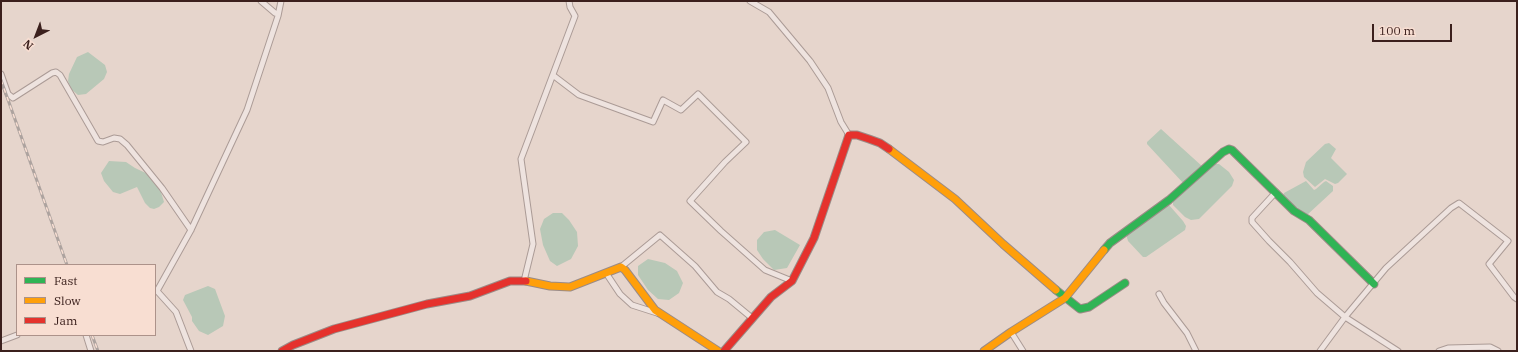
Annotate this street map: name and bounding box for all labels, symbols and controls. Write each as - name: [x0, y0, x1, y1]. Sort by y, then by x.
- north arrow: [16, 16, 56, 56]
- scale bar: [1374, 16, 1454, 42]
- text: 100 m: [1379, 23, 1415, 38]
- text: N: [20, 37, 36, 53]
- legend: [16, 264, 156, 336]
- text: Fast: [54, 273, 78, 288]
- text: Slow: [54, 293, 81, 308]
- text: Jam: [54, 313, 77, 328]

